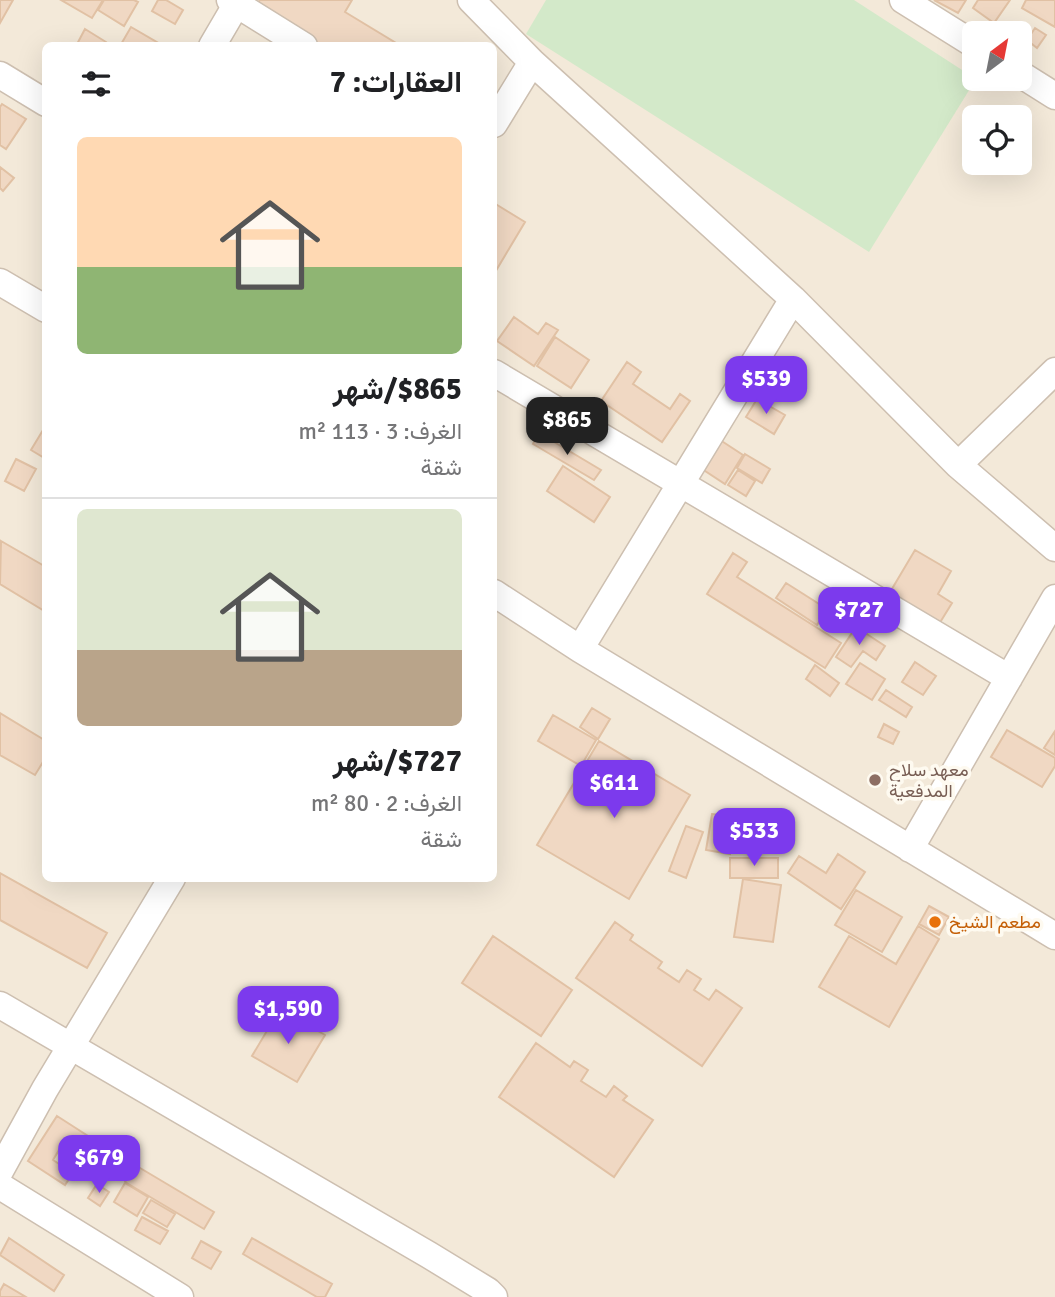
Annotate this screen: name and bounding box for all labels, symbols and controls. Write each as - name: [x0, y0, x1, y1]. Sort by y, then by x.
- north arrow: [962, 21, 1032, 91]
- map controls: [962, 21, 1032, 175]
- text: العقارات: 7: [330, 64, 462, 101]
- icon: filters: [77, 65, 115, 103]
- button: locate: [962, 105, 1032, 175]
- icon: home: [207, 182, 333, 308]
- pin: $539: [725, 356, 807, 416]
- text: $539: [741, 364, 791, 393]
- text: $865/شهر: [333, 371, 462, 408]
- pin: $865: [526, 398, 608, 457]
- text: $865: [542, 405, 592, 434]
- text: الغرف: 3 · 113 m²: [299, 417, 462, 446]
- text: شقة: [420, 453, 462, 482]
- icon: home: [207, 554, 333, 680]
- pin: $727: [818, 588, 900, 647]
- text: $727: [834, 595, 884, 624]
- text: $727/شهر: [333, 743, 462, 780]
- place label: معهد سلاح المدفعية: [889, 759, 968, 802]
- pin: $611: [573, 760, 655, 820]
- text: $611: [589, 768, 639, 797]
- marker: معهد سلاح المدفعية: [867, 772, 883, 788]
- text: الغرف: 2 · 80 m²: [311, 789, 462, 818]
- pin: $533: [713, 808, 795, 868]
- text: $533: [729, 816, 779, 845]
- text: شقة: [420, 825, 462, 854]
- place label: مطعم الشيخ: [949, 911, 1041, 934]
- marker: مطعم الشيخ: [927, 914, 943, 930]
- pin: $1,590: [231, 986, 345, 1046]
- text: $1,590: [254, 994, 322, 1023]
- pin: $679: [58, 1136, 140, 1195]
- text: $679: [74, 1143, 124, 1172]

